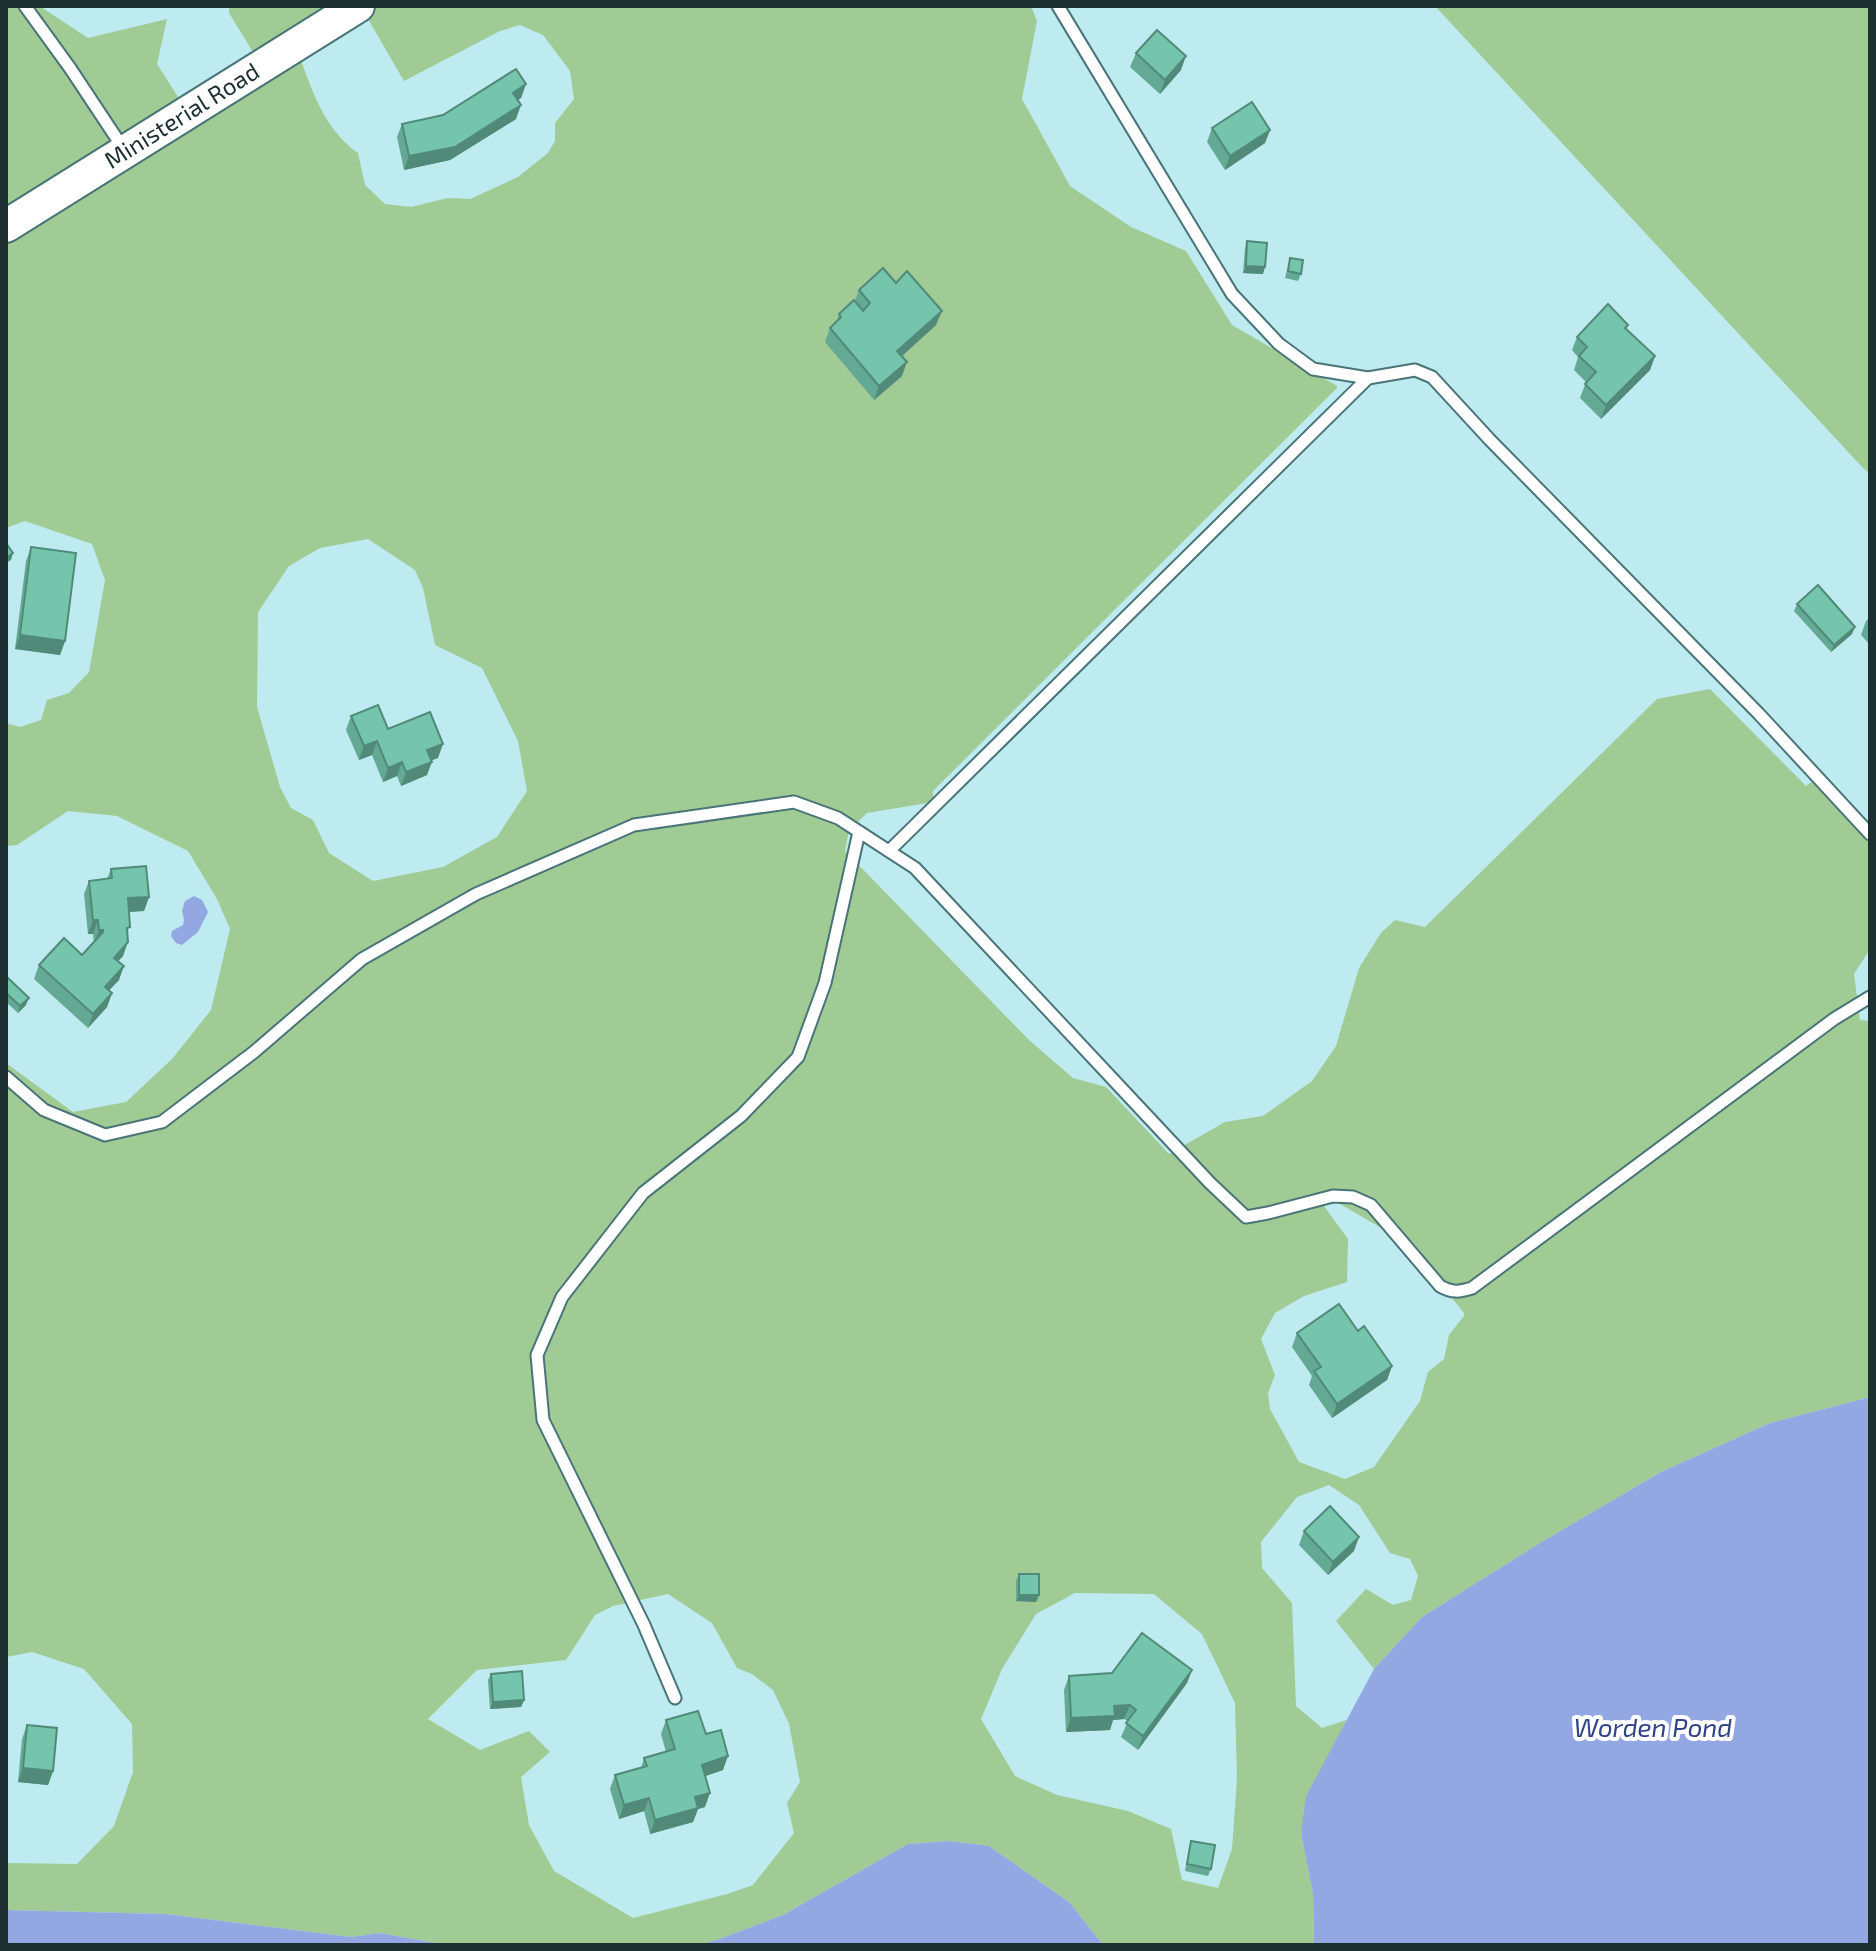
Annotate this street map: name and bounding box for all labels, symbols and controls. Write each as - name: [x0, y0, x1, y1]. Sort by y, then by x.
- street label: Ministerial Road: [98, 56, 264, 174]
- water label: Worden Pond: [1574, 1711, 1732, 1742]

